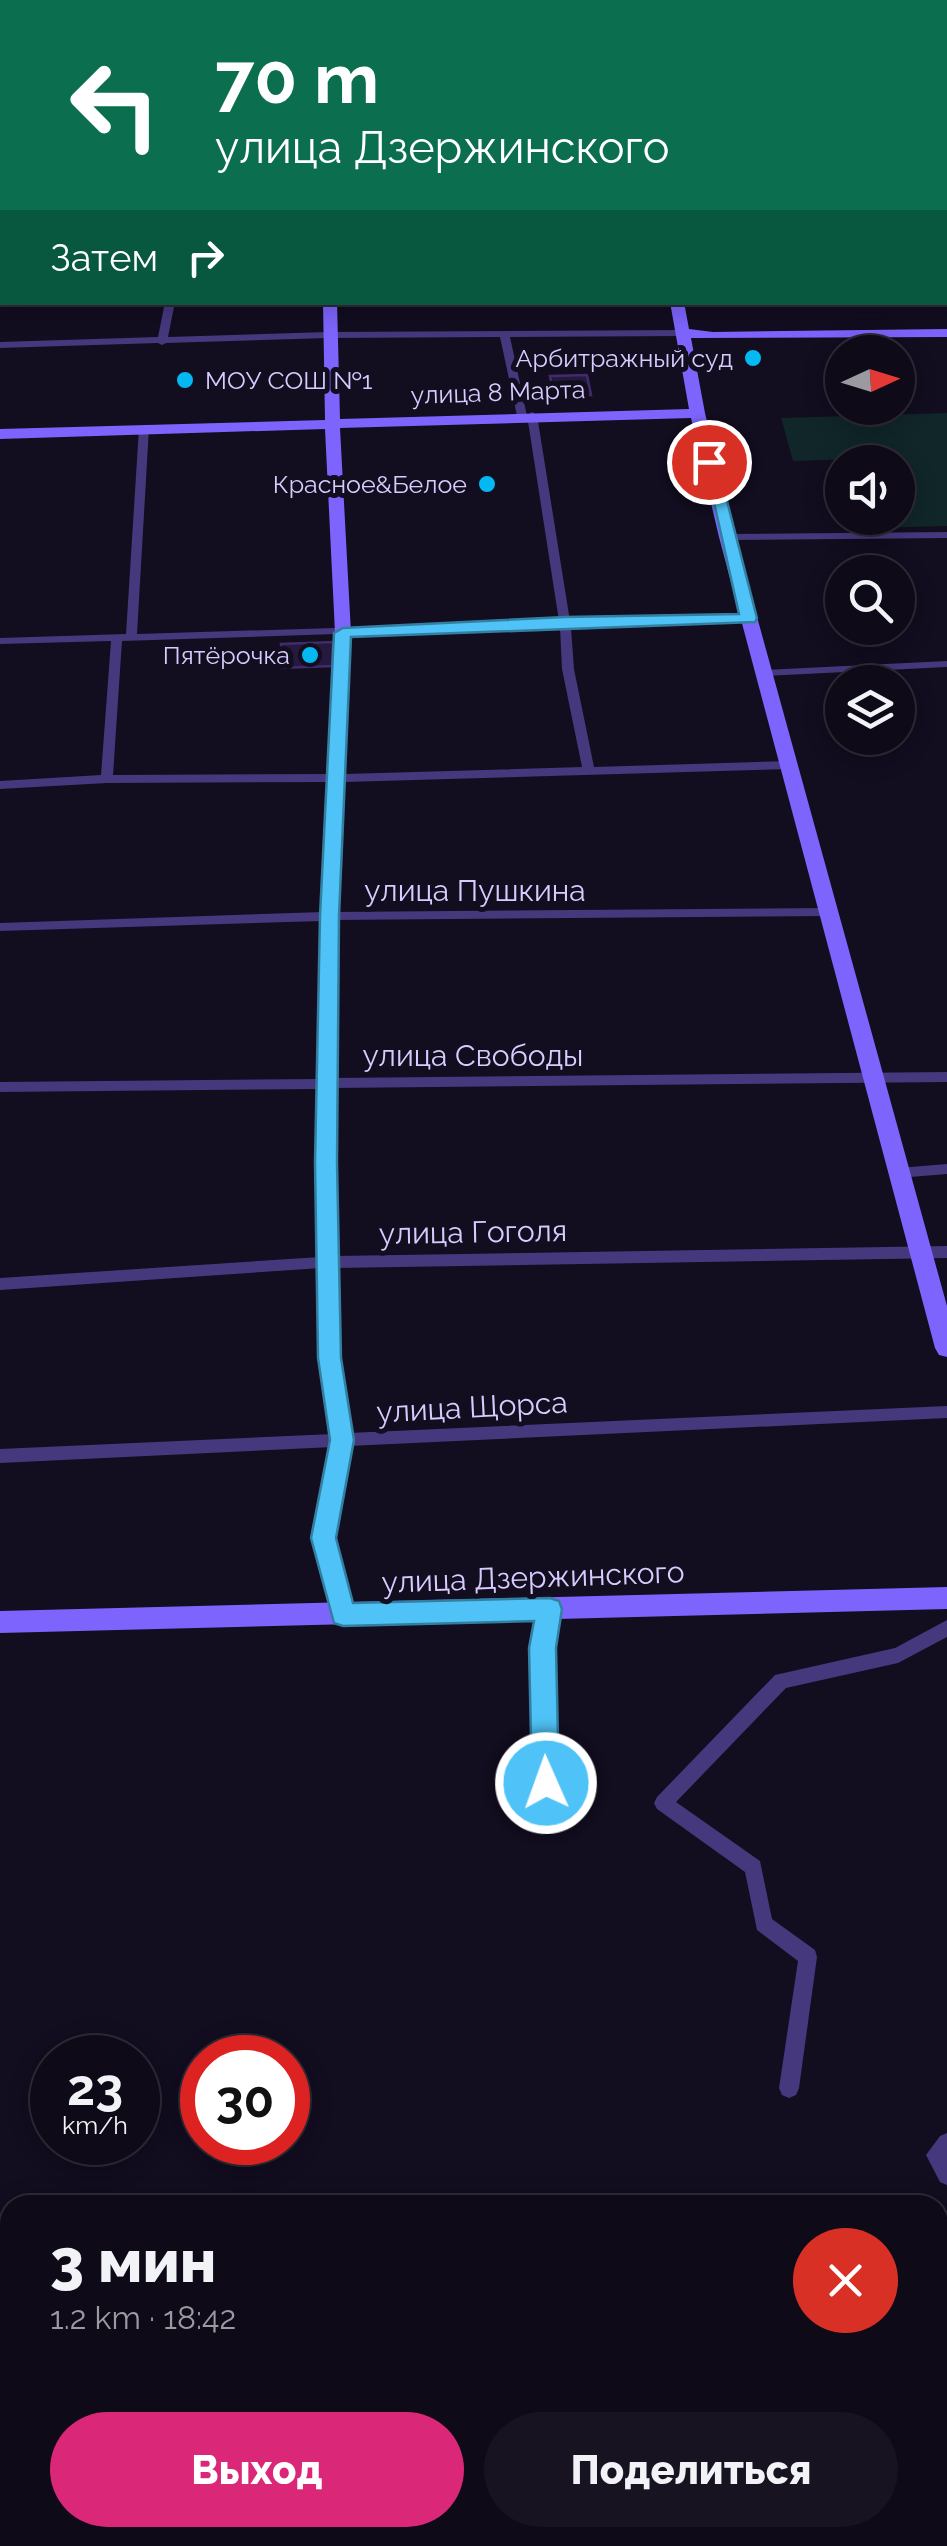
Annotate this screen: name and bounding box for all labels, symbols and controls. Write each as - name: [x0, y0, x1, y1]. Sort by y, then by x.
- text: 70 m: [215, 37, 379, 119]
- icon: left: [50, 40, 180, 170]
- text: улица Дзержинского: [215, 121, 670, 174]
- icon: right: [178, 230, 233, 285]
- text: Затем: [50, 235, 158, 280]
- north arrow: [825, 335, 915, 425]
- map controls: [825, 335, 915, 755]
- place label: Арбитражный суд: [516, 343, 733, 373]
- marker: Арбитражный суд: [742, 347, 764, 369]
- place label: МОУ СОШ №1: [205, 365, 373, 395]
- marker: МОУ СОШ №1: [174, 369, 196, 391]
- street label: улица 8 Марта: [410, 374, 586, 410]
- pin: [667, 420, 752, 505]
- icon: arrive: [682, 435, 737, 490]
- button: sound: [825, 445, 915, 535]
- place label: Красное&Белое: [273, 469, 467, 499]
- marker: Красное&Белое: [476, 473, 498, 495]
- button: search: [825, 555, 915, 645]
- place label: Пятёрочка: [163, 640, 290, 670]
- marker: Пятёрочка: [299, 644, 321, 666]
- button: layers: [825, 665, 915, 755]
- street label: улица Пушкина: [364, 873, 586, 908]
- street label: улица Свободы: [363, 1038, 583, 1073]
- street label: улица Гоголя: [378, 1213, 568, 1251]
- street label: улица Щорса: [376, 1385, 568, 1429]
- street label: улица Дзержинского: [381, 1554, 685, 1600]
- position arrow: [494, 1731, 598, 1835]
- speed limit sign: 30: [180, 2035, 310, 2165]
- text: 23: [67, 2058, 123, 2117]
- text: km/h: [62, 2110, 128, 2140]
- text: 3 мин: [50, 2226, 216, 2296]
- button: close: [793, 2228, 898, 2333]
- text: 1.2 km · 18:42: [50, 2299, 236, 2336]
- button: Выход: [50, 2412, 464, 2527]
- button: Поделиться: [484, 2412, 898, 2527]

